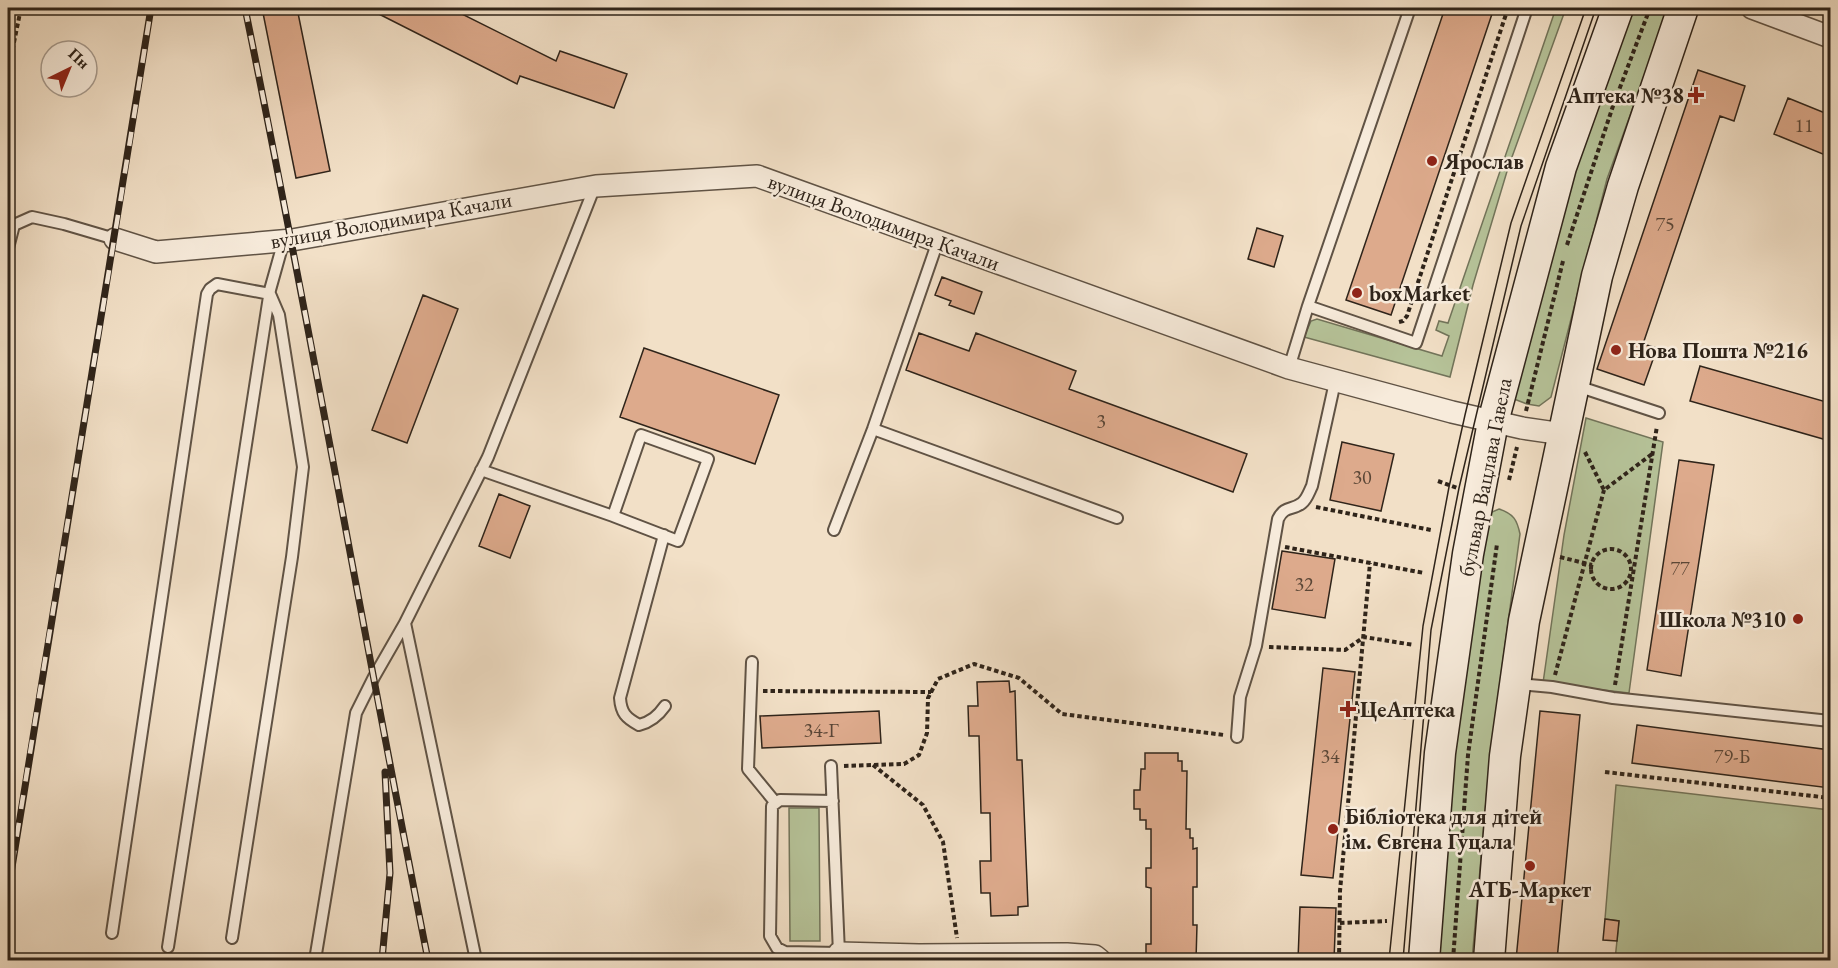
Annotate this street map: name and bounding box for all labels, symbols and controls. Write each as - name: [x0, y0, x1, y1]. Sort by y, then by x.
- north arrow: [39, 39, 99, 99]
- text: Пн: [64, 43, 94, 74]
- place label: Аптека №38: [1566, 81, 1684, 110]
- marker: Аптека №38: [1689, 88, 1703, 102]
- house number: 11: [1794, 112, 1814, 138]
- place label: Ярослав: [1443, 147, 1524, 176]
- marker: Ярослав: [1425, 154, 1439, 168]
- street label: вулиця Володимира Качали: [764, 166, 1004, 278]
- street label: вулиця Володимира Качали: [268, 184, 514, 256]
- house number: 75: [1655, 211, 1675, 237]
- place label: boxMarket: [1369, 279, 1471, 308]
- marker: boxMarket: [1350, 286, 1364, 300]
- place label: Нова Пошта №216: [1628, 336, 1808, 365]
- marker: Нова Пошта №216: [1609, 343, 1623, 357]
- street label: бульвар Вацлава Гавела: [1452, 375, 1519, 579]
- house number: 3: [1096, 408, 1106, 434]
- house number: 30: [1352, 464, 1372, 490]
- house number: 77: [1670, 555, 1690, 581]
- house number: 32: [1294, 571, 1314, 597]
- place label: Школа №310: [1659, 605, 1786, 634]
- marker: Школа №310: [1791, 612, 1805, 626]
- place label: ЦеАптека: [1360, 695, 1456, 724]
- marker: ЦеАптека: [1341, 702, 1355, 716]
- house number: 34-Г: [803, 717, 839, 743]
- house number: 34: [1320, 743, 1340, 769]
- house number: 79-Б: [1714, 743, 1750, 769]
- place label: Бібліотека для дітей ім. Євгена Гуцала: [1345, 802, 1542, 856]
- marker: Бібліотека для дітей ім. Євгена Гуцала: [1326, 822, 1340, 836]
- marker: АТБ-Маркет: [1523, 859, 1537, 873]
- place label: АТБ-Маркет: [1468, 875, 1591, 904]

